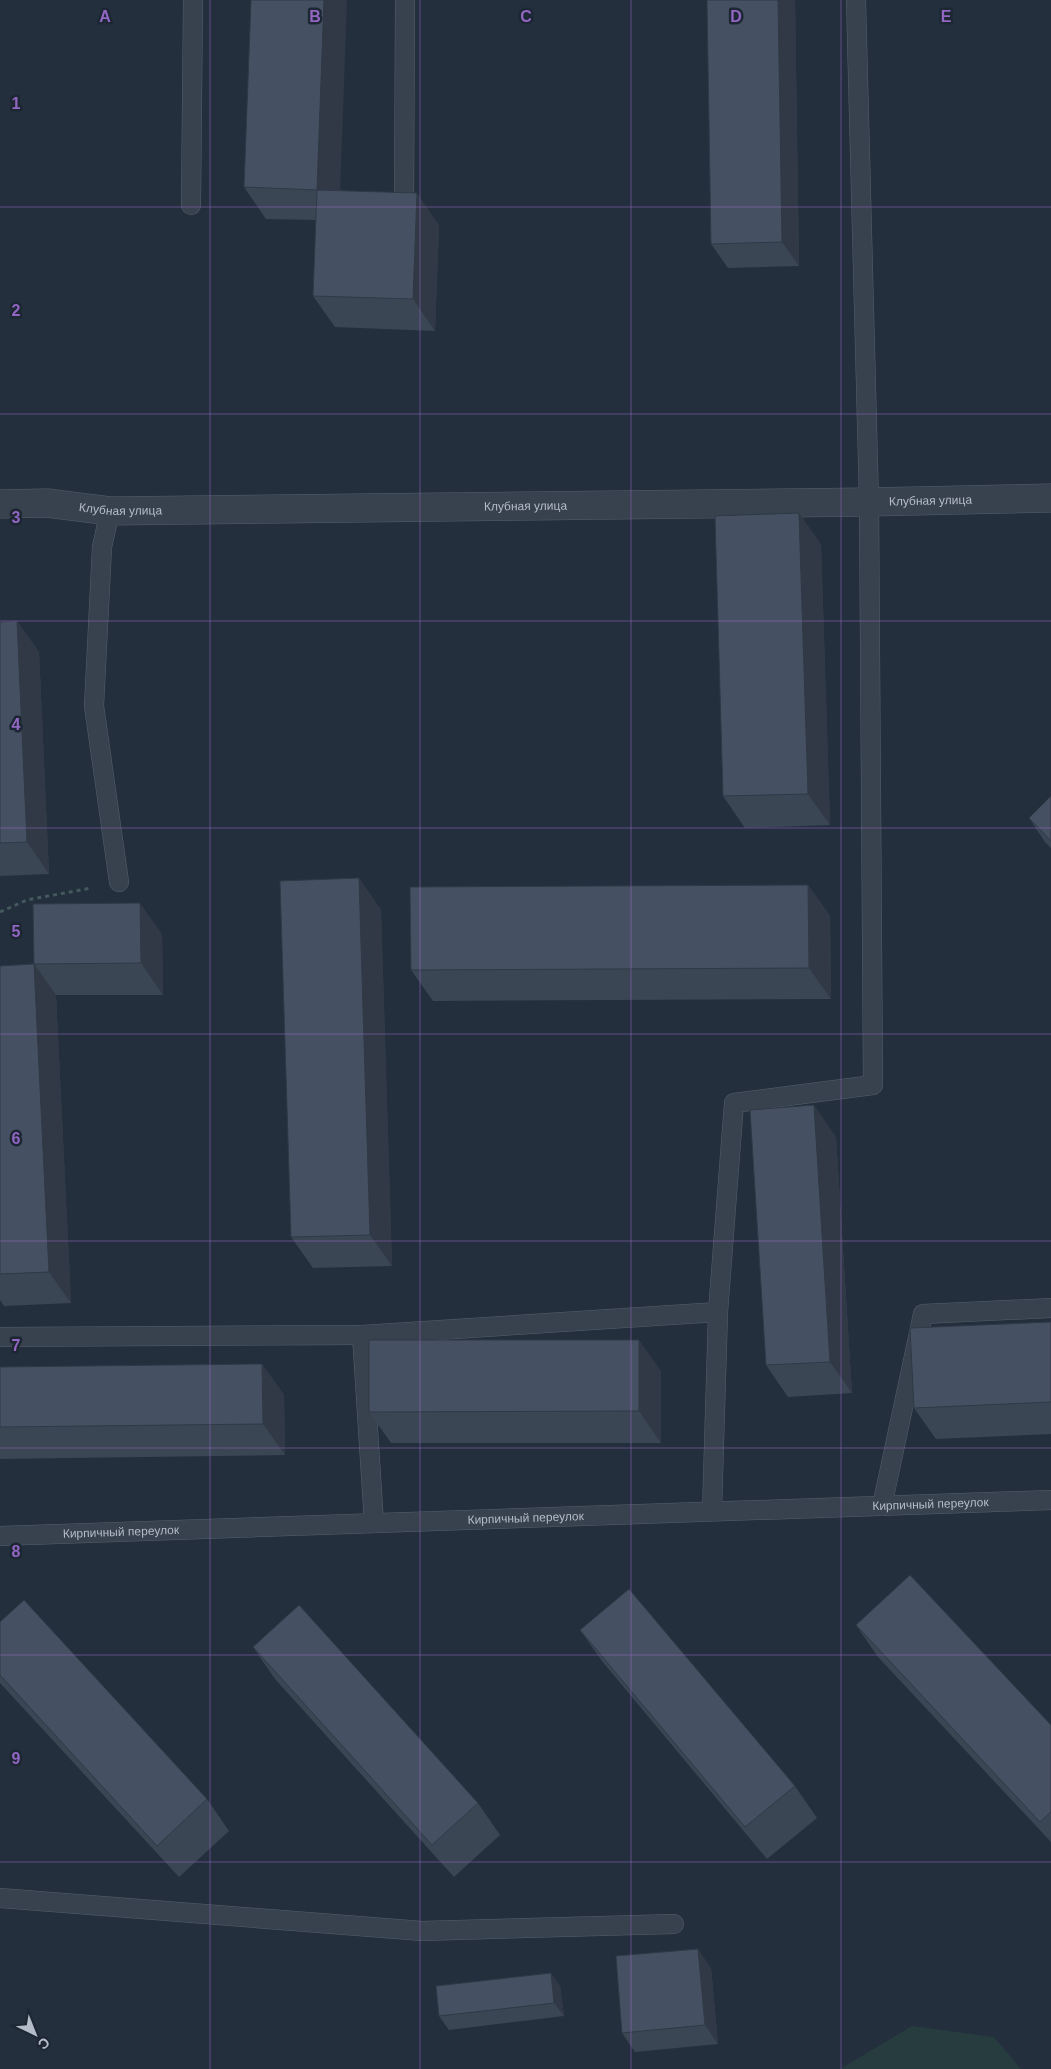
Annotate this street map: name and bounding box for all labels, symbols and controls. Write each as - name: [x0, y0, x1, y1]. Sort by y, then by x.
- text: A: [99, 8, 111, 25]
- text: B: [309, 8, 321, 25]
- text: C: [520, 8, 532, 25]
- text: D: [730, 8, 742, 25]
- text: E: [941, 8, 952, 25]
- text: 1: [12, 95, 21, 112]
- text: 2: [12, 302, 21, 319]
- street label: Клубная улица: [889, 493, 972, 509]
- street label: Клубная улица: [484, 499, 567, 514]
- street label: Клубная улица: [78, 500, 162, 518]
- text: 3: [12, 509, 21, 526]
- text: 4: [12, 716, 21, 733]
- text: 5: [12, 923, 21, 940]
- text: 6: [12, 1130, 21, 1147]
- text: 7: [12, 1337, 21, 1354]
- street label: Кирпичный переулок: [872, 1495, 990, 1513]
- street label: Кирпичный переулок: [467, 1509, 585, 1527]
- street label: Кирпичный переулок: [63, 1523, 180, 1541]
- text: 8: [12, 1543, 21, 1560]
- text: 9: [12, 1750, 21, 1767]
- north arrow: [10, 2009, 60, 2059]
- text: С: [35, 2034, 53, 2053]

